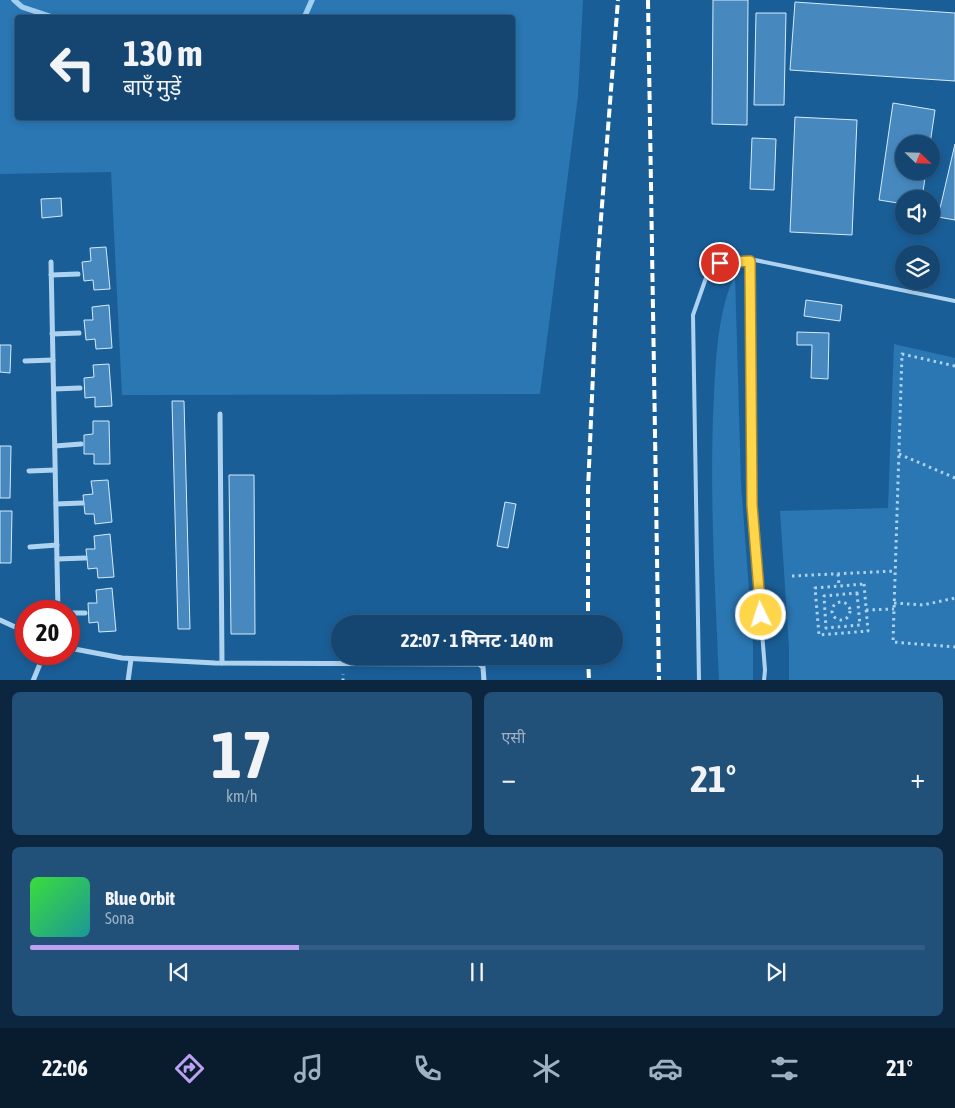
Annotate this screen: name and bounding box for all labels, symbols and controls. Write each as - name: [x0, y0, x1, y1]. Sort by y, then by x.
- text: 130 m: [123, 33, 202, 73]
- icon: left: [40, 35, 105, 100]
- text: बाएँ मुड़ें: [123, 74, 181, 100]
- north arrow: [895, 135, 940, 180]
- map controls: [895, 135, 940, 290]
- button: sound: [895, 190, 940, 235]
- pin: [699, 242, 741, 284]
- button: layers: [895, 245, 940, 290]
- icon: arrive: [706, 249, 734, 277]
- position arrow: [734, 588, 786, 640]
- speed limit sign: 20: [15, 600, 80, 665]
- text: 22:07 · 1 मिनट · 140 m: [401, 629, 553, 651]
- text: 17: [211, 717, 272, 792]
- text: एसी: [502, 728, 525, 746]
- text: 21°: [690, 757, 736, 800]
- text: −: [502, 762, 516, 794]
- text: +: [910, 762, 925, 794]
- text: km/h: [226, 787, 258, 805]
- text: Blue Orbit: [105, 887, 175, 909]
- text: Sona: [105, 909, 134, 927]
- icon: previous: [165, 958, 193, 986]
- icon: pause: [463, 958, 491, 986]
- icon: next: [762, 958, 790, 986]
- icon: directions: [172, 1051, 207, 1086]
- icon: music: [291, 1051, 326, 1086]
- icon: phone: [410, 1051, 445, 1086]
- icon: climate: [529, 1051, 564, 1086]
- icon: car: [648, 1051, 683, 1086]
- icon: filters: [767, 1051, 802, 1086]
- text: 22:06: [42, 1055, 88, 1081]
- text: 21°: [886, 1055, 913, 1081]

